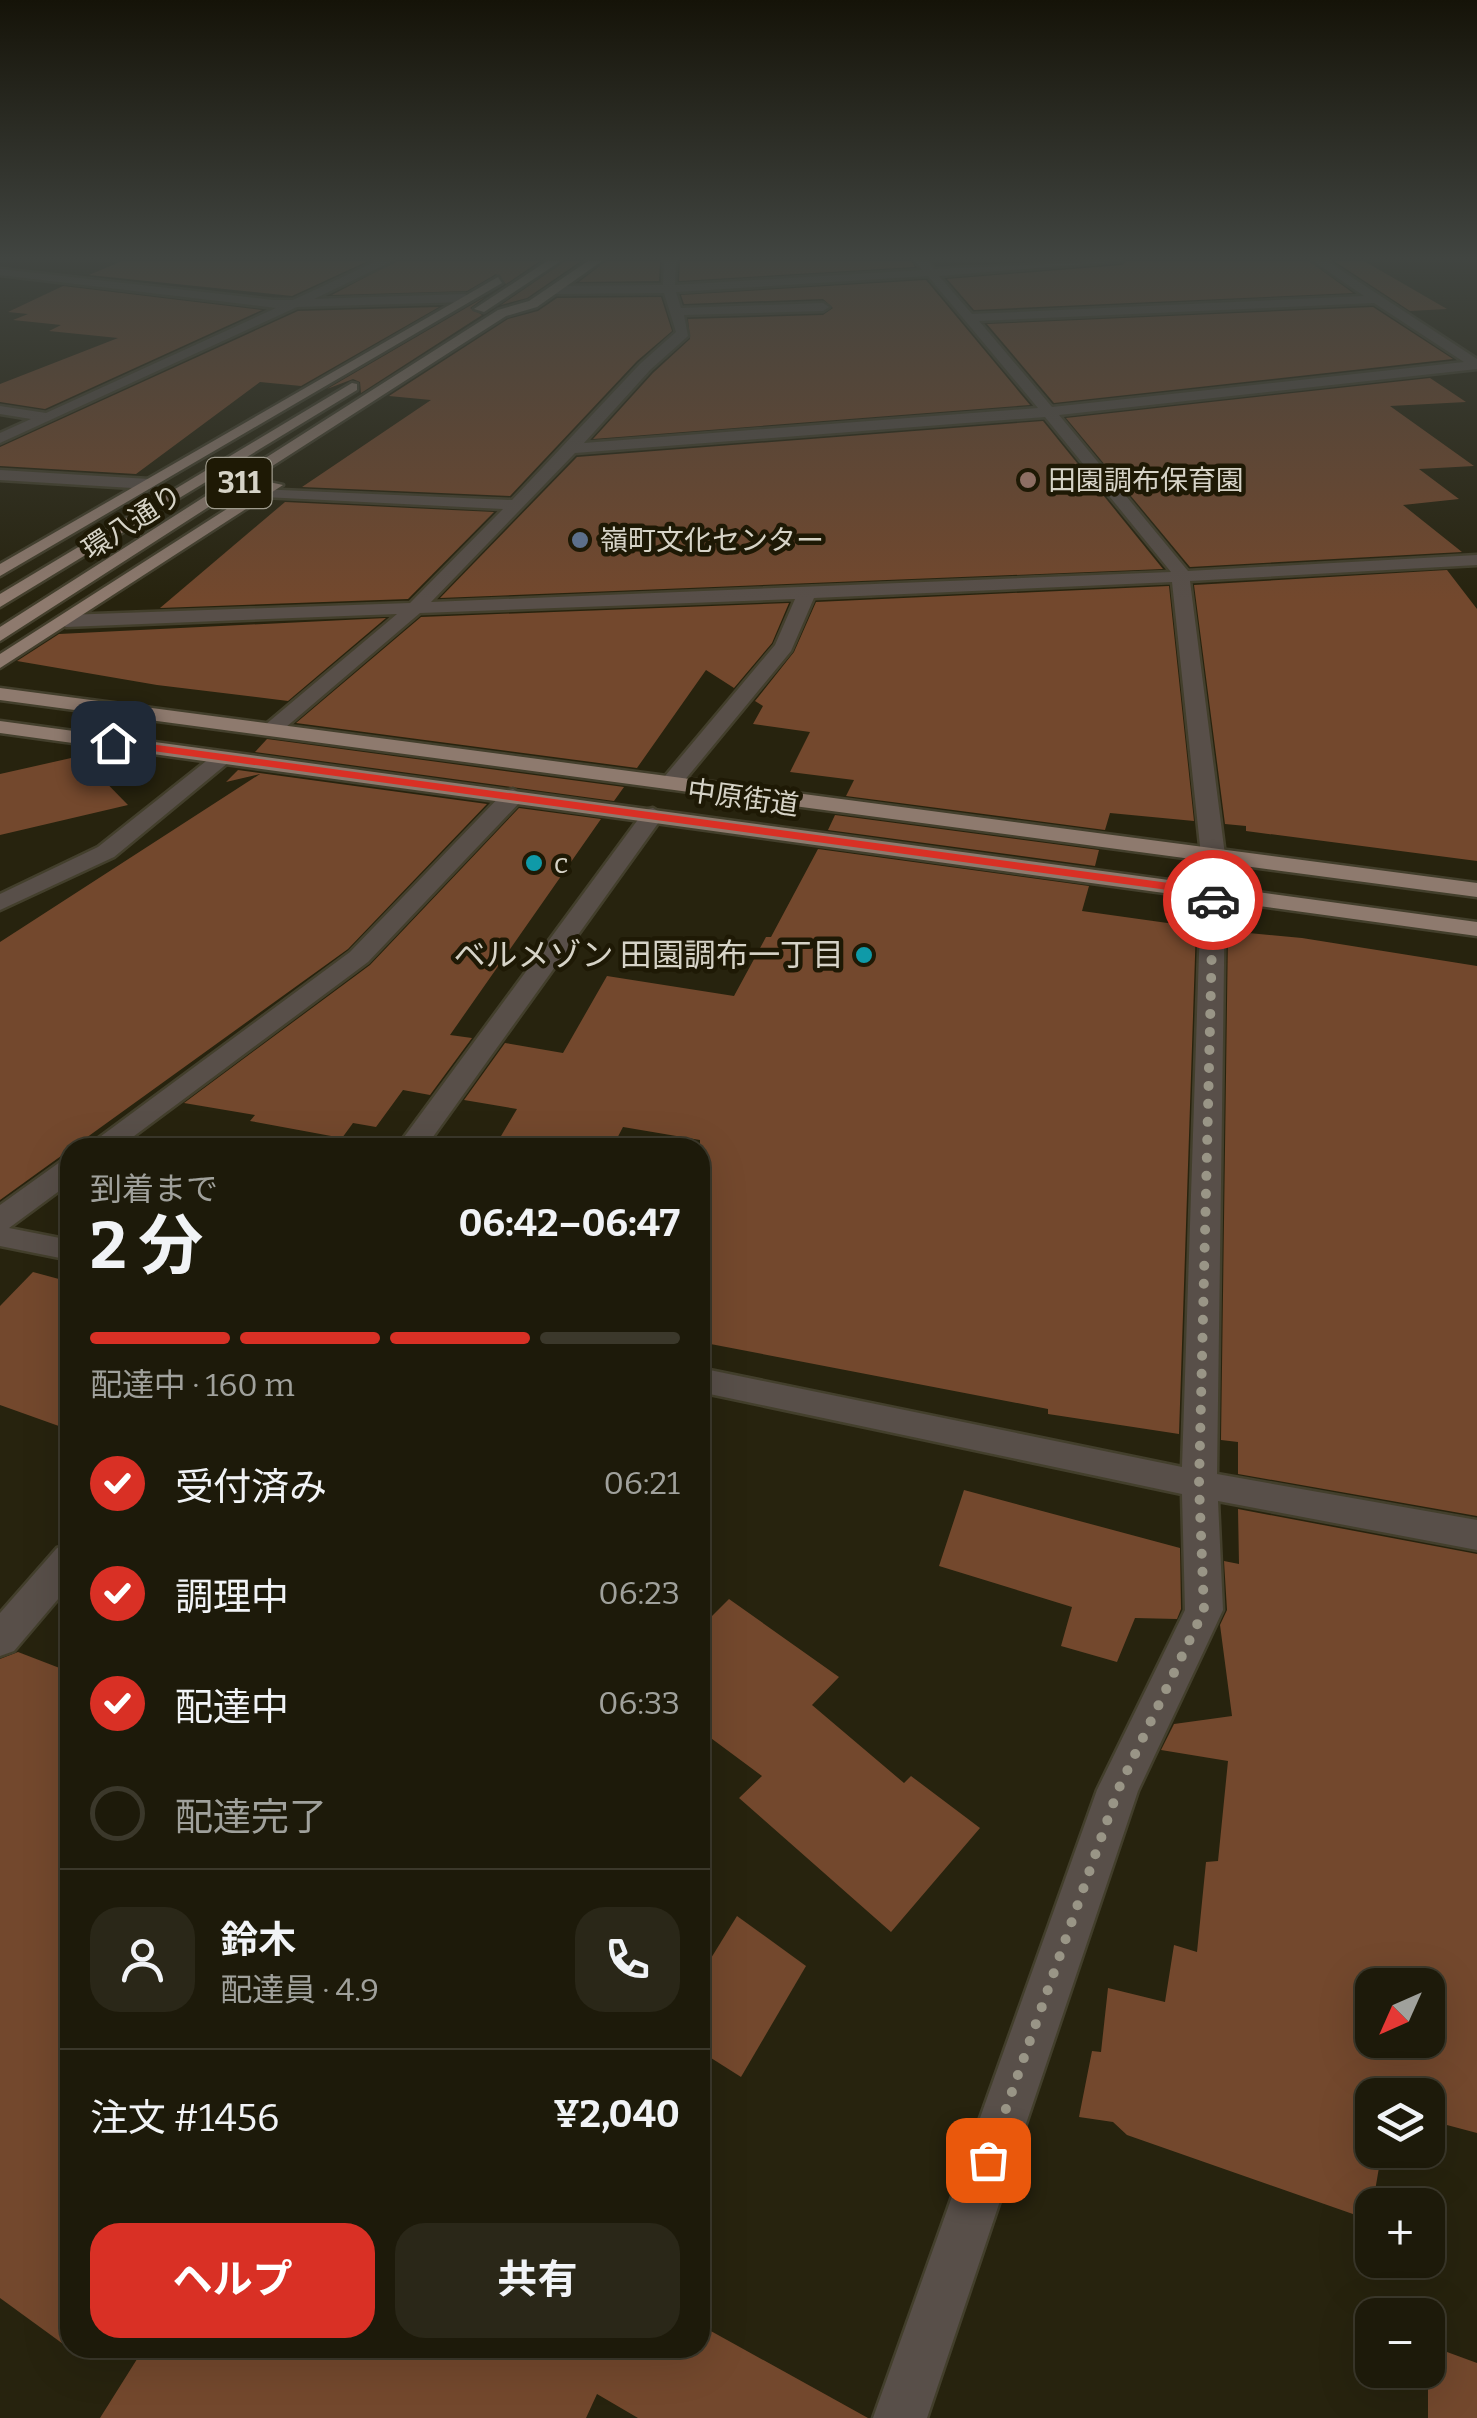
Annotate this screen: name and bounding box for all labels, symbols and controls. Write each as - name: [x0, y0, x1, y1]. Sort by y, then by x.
- road number: 311: [206, 458, 272, 508]
- place label: 田園調布保育園: [1048, 464, 1244, 497]
- marker: 田園調布保育園: [1017, 469, 1039, 491]
- street label: 環八通り: [76, 478, 188, 566]
- place label: 嶺町文化センター: [600, 524, 824, 557]
- marker: 嶺町文化センター: [569, 529, 591, 551]
- pin: [71, 701, 156, 786]
- icon: home: [86, 716, 141, 771]
- street label: 中原街道: [685, 774, 801, 822]
- place label: c: [554, 847, 568, 880]
- courier: [1163, 850, 1263, 950]
- marker: c: [523, 852, 545, 874]
- icon: car: [1186, 873, 1241, 928]
- place label: ベルメゾン 田園調布一丁目: [454, 936, 844, 974]
- marker: ベルメゾン 田園調布一丁目: [853, 944, 875, 966]
- text: 到着まで: [90, 1170, 218, 1208]
- text: 06:42–06:47: [458, 1200, 680, 1246]
- text: 2 分: [90, 1207, 203, 1285]
- text: 配達中 · 160 m: [90, 1366, 295, 1404]
- icon: check: [90, 1456, 145, 1511]
- text: 受付済み: [175, 1464, 327, 1510]
- text: 06:21: [604, 1464, 680, 1502]
- icon: check: [90, 1566, 145, 1621]
- text: 調理中: [175, 1574, 289, 1620]
- text: 06:23: [598, 1574, 680, 1612]
- icon: check: [90, 1676, 145, 1731]
- text: 配達中: [175, 1684, 289, 1730]
- text: 06:33: [598, 1684, 680, 1722]
- text: 配達完了: [175, 1794, 327, 1840]
- button: person: [90, 1907, 195, 2012]
- button: phone: [575, 1907, 680, 2012]
- text: 鈴木: [220, 1917, 296, 1963]
- north arrow: [1355, 1968, 1445, 2058]
- map controls: [1355, 1968, 1445, 2388]
- text: 配達員 · 4.9: [220, 1971, 379, 2009]
- button: layers: [1355, 2078, 1445, 2168]
- text: ¥2,040: [553, 2091, 680, 2137]
- text: 注文 #1456: [90, 2095, 279, 2141]
- pin: [946, 2118, 1031, 2203]
- icon: bag: [961, 2133, 1016, 2188]
- button: +: [1355, 2188, 1445, 2278]
- button: ヘルプ: [90, 2223, 375, 2338]
- button: 共有: [395, 2223, 680, 2338]
- button: −: [1355, 2298, 1445, 2388]

